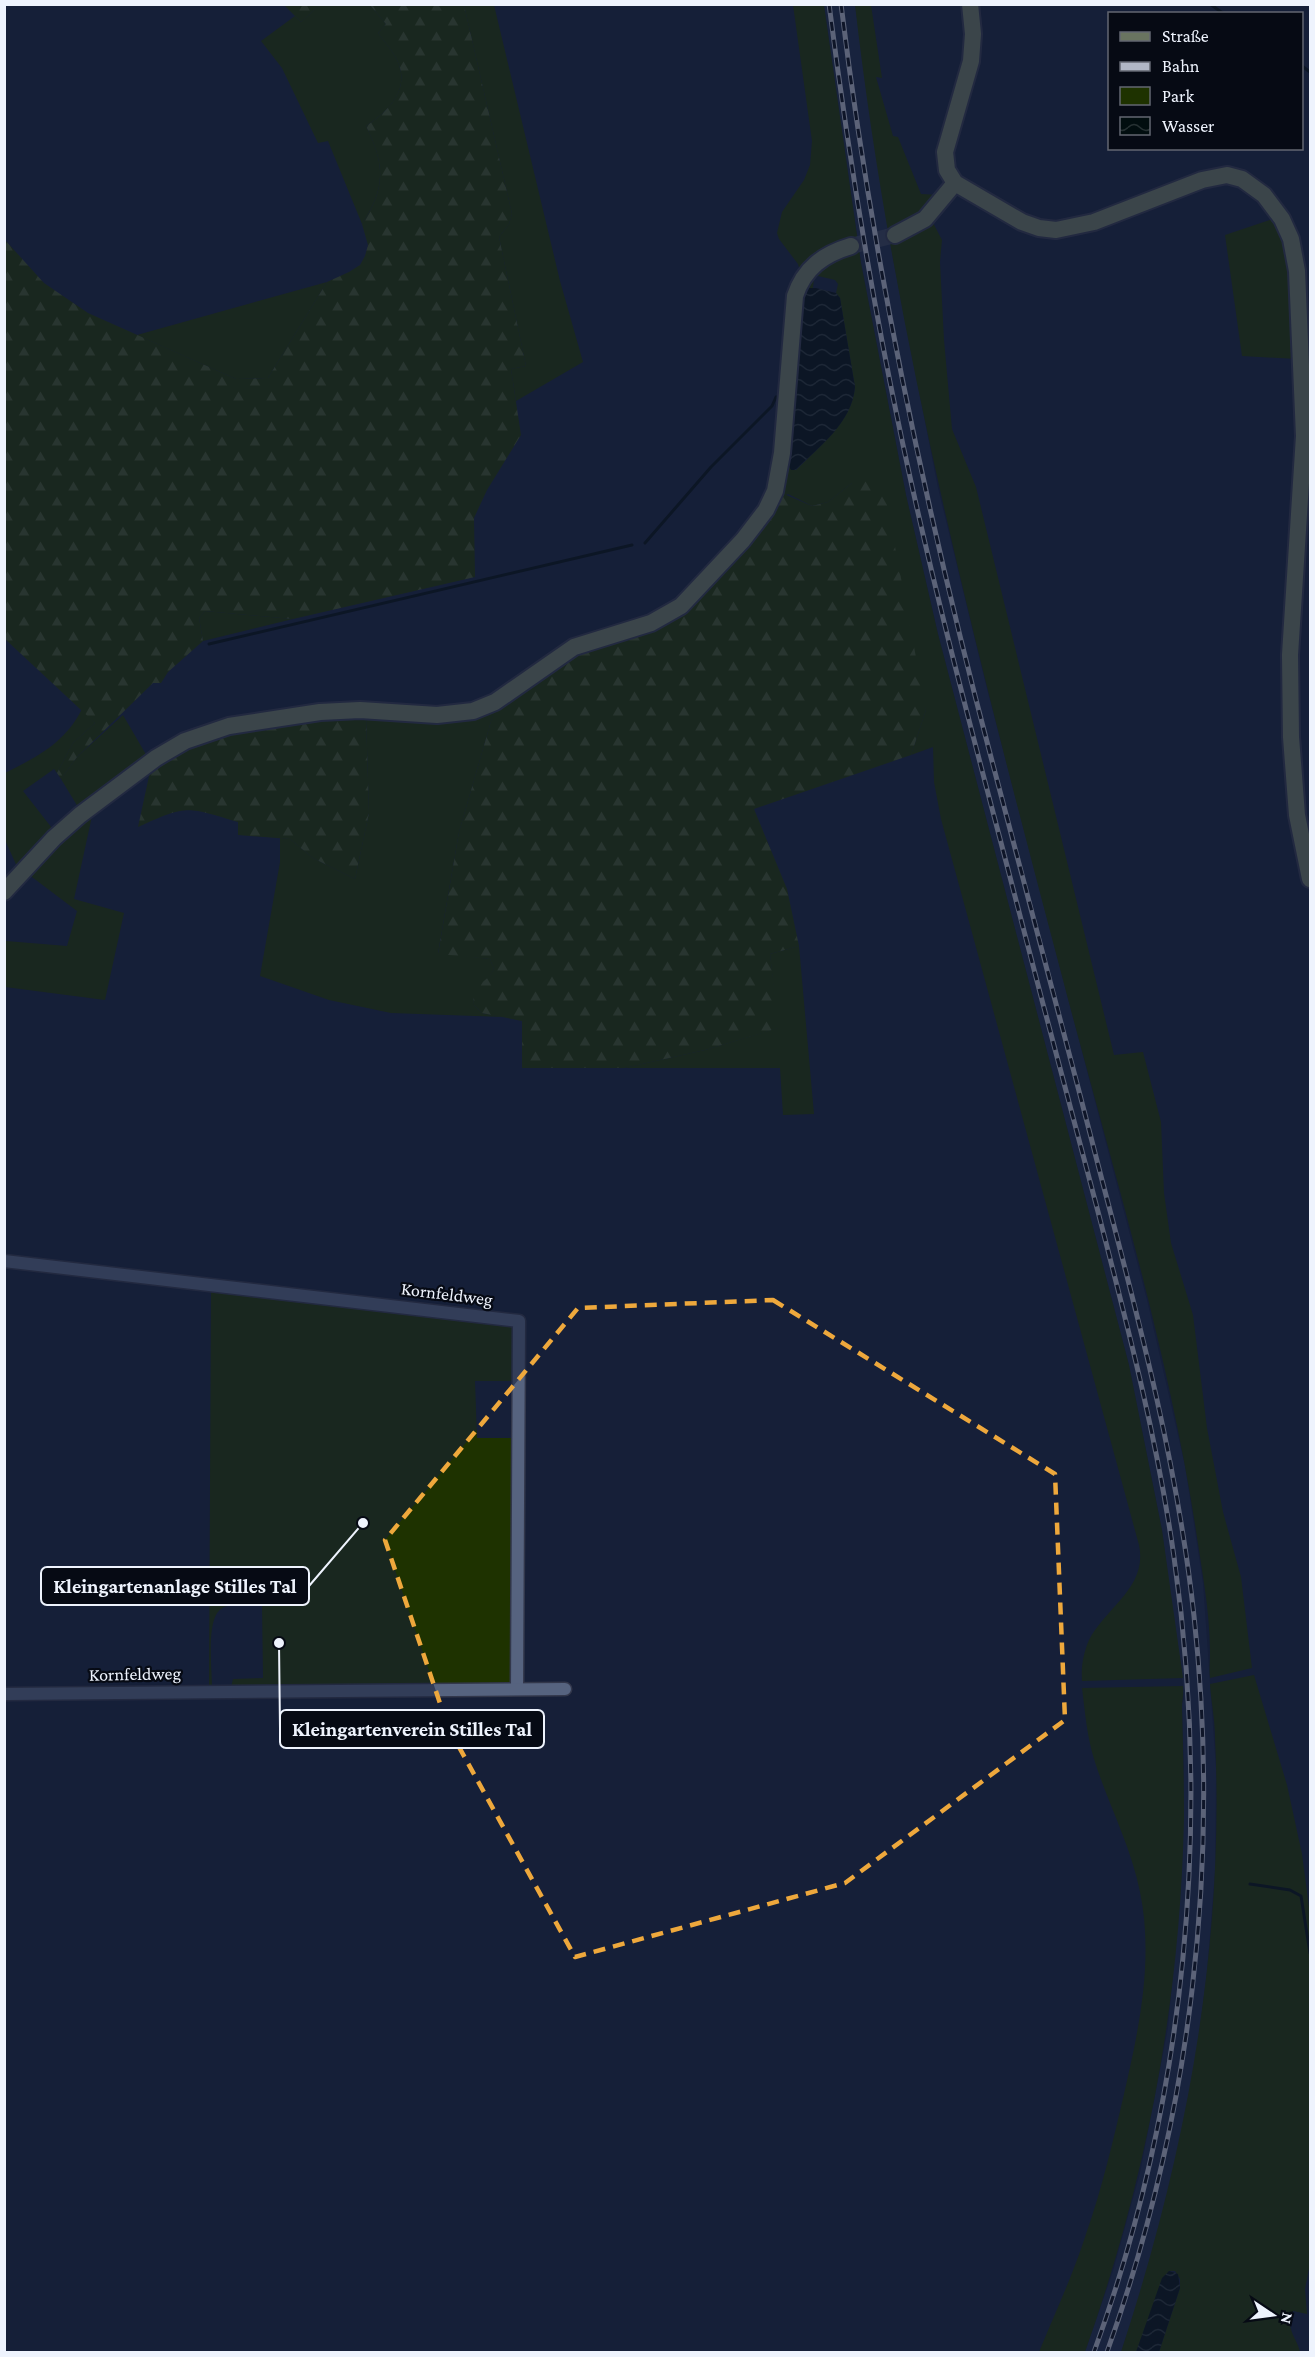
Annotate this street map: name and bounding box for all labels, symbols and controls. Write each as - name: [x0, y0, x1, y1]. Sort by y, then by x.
- legend: [1108, 12, 1303, 150]
- text: Straße: [1162, 26, 1209, 46]
- text: Bahn: [1162, 56, 1200, 76]
- text: Park: [1162, 86, 1194, 106]
- text: Wasser: [1162, 116, 1215, 136]
- street label: Kornfeldweg: [400, 1278, 494, 1310]
- callout: Kleingartenanlage Stilles Tal: [41, 1567, 309, 1605]
- text: Kleingartenanlage Stilles Tal: [53, 1575, 297, 1597]
- street label: Kornfeldweg: [89, 1663, 182, 1685]
- callout: Kleingartenverein Stilles Tal: [280, 1710, 544, 1748]
- text: Kleingartenverein Stilles Tal: [292, 1718, 532, 1740]
- north arrow: [1243, 2285, 1303, 2345]
- text: N: [1278, 2311, 1297, 2326]

